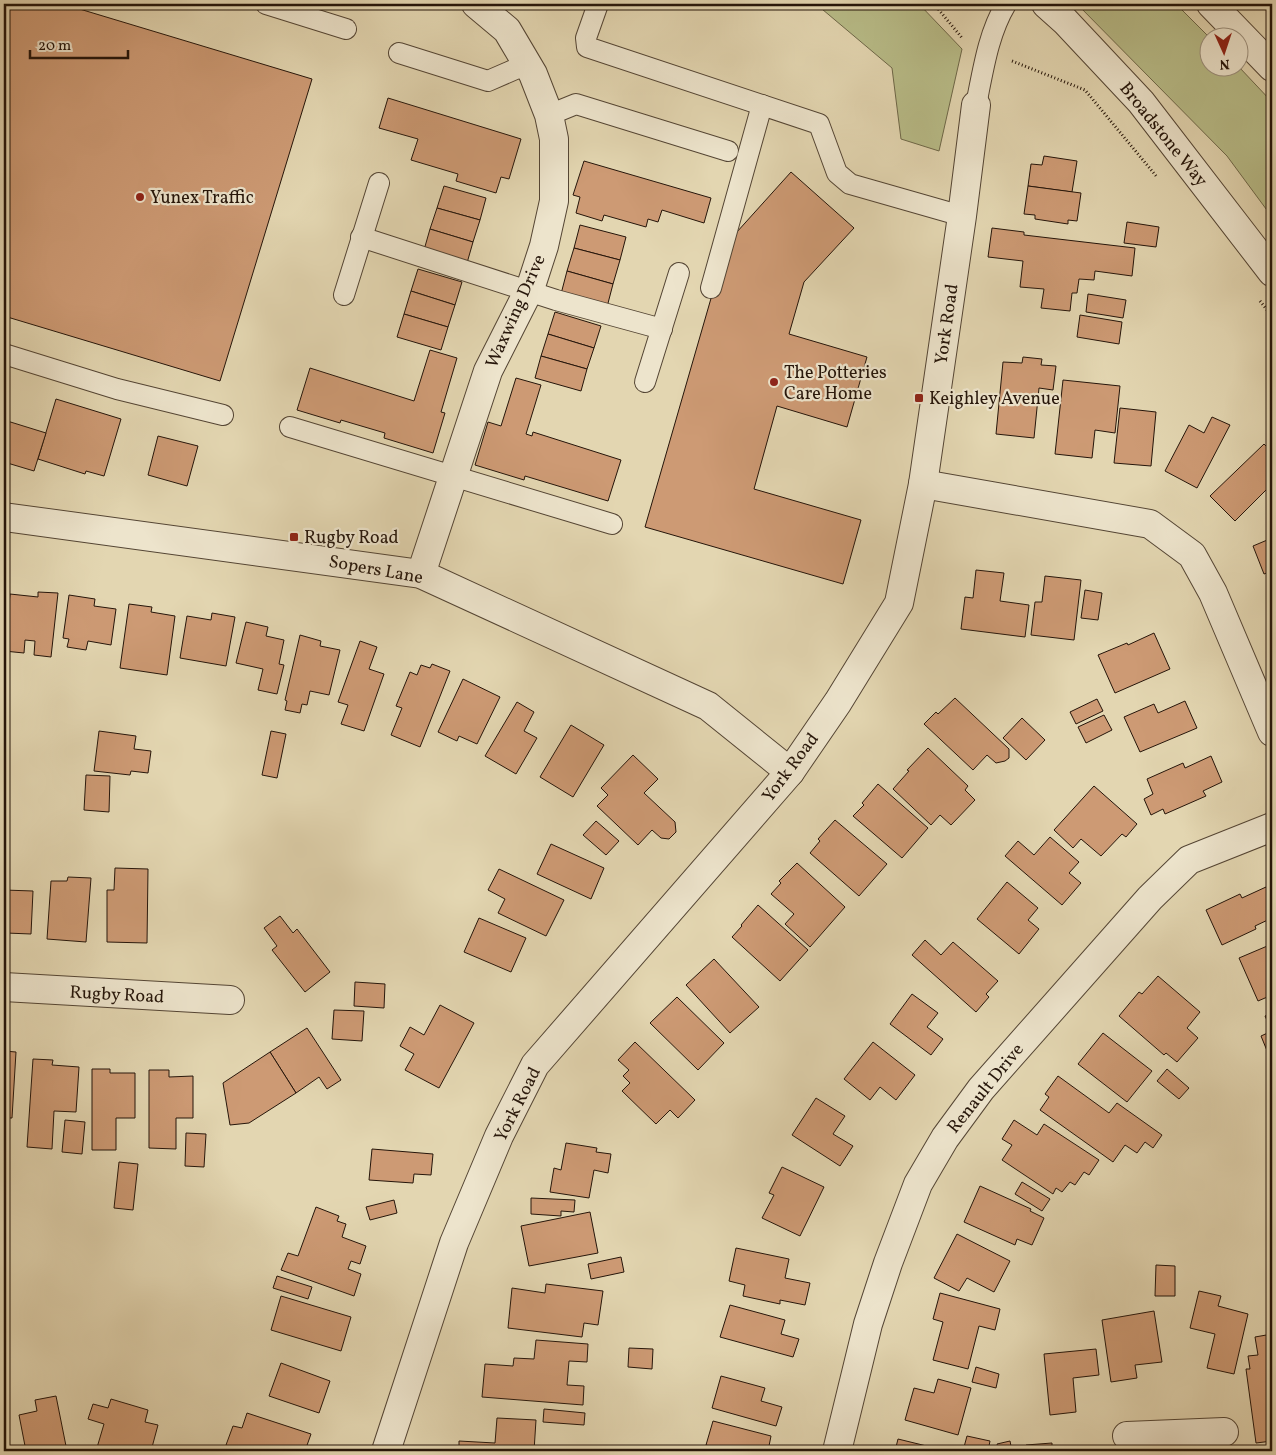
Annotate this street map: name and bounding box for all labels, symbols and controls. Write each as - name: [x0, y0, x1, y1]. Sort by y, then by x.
- scale bar: [30, 28, 128, 60]
- north arrow: [1198, 28, 1248, 78]
- text: 20 m: [38, 36, 71, 57]
- text: N: [1219, 54, 1230, 73]
- street label: Broadstone Way: [1113, 77, 1213, 193]
- place label: Yunex Traffic: [150, 186, 254, 211]
- marker: Yunex Traffic: [134, 191, 146, 203]
- street label: Waxwing Drive: [480, 251, 553, 372]
- street label: York Road: [929, 282, 965, 366]
- place label: The Potteries Care Home: [784, 361, 887, 407]
- marker: The Potteries Care Home: [768, 376, 780, 388]
- place label: Keighley Avenue: [929, 387, 1060, 412]
- marker: Keighley Avenue: [913, 392, 925, 404]
- place label: Rugby Road: [304, 526, 399, 551]
- marker: Rugby Road: [288, 531, 300, 543]
- street label: Sopers Lane: [327, 550, 425, 591]
- street label: York Road: [757, 728, 826, 808]
- street label: Rugby Road: [69, 981, 165, 1010]
- street label: Renault Drive: [942, 1038, 1030, 1139]
- street label: York Road: [489, 1063, 548, 1146]

